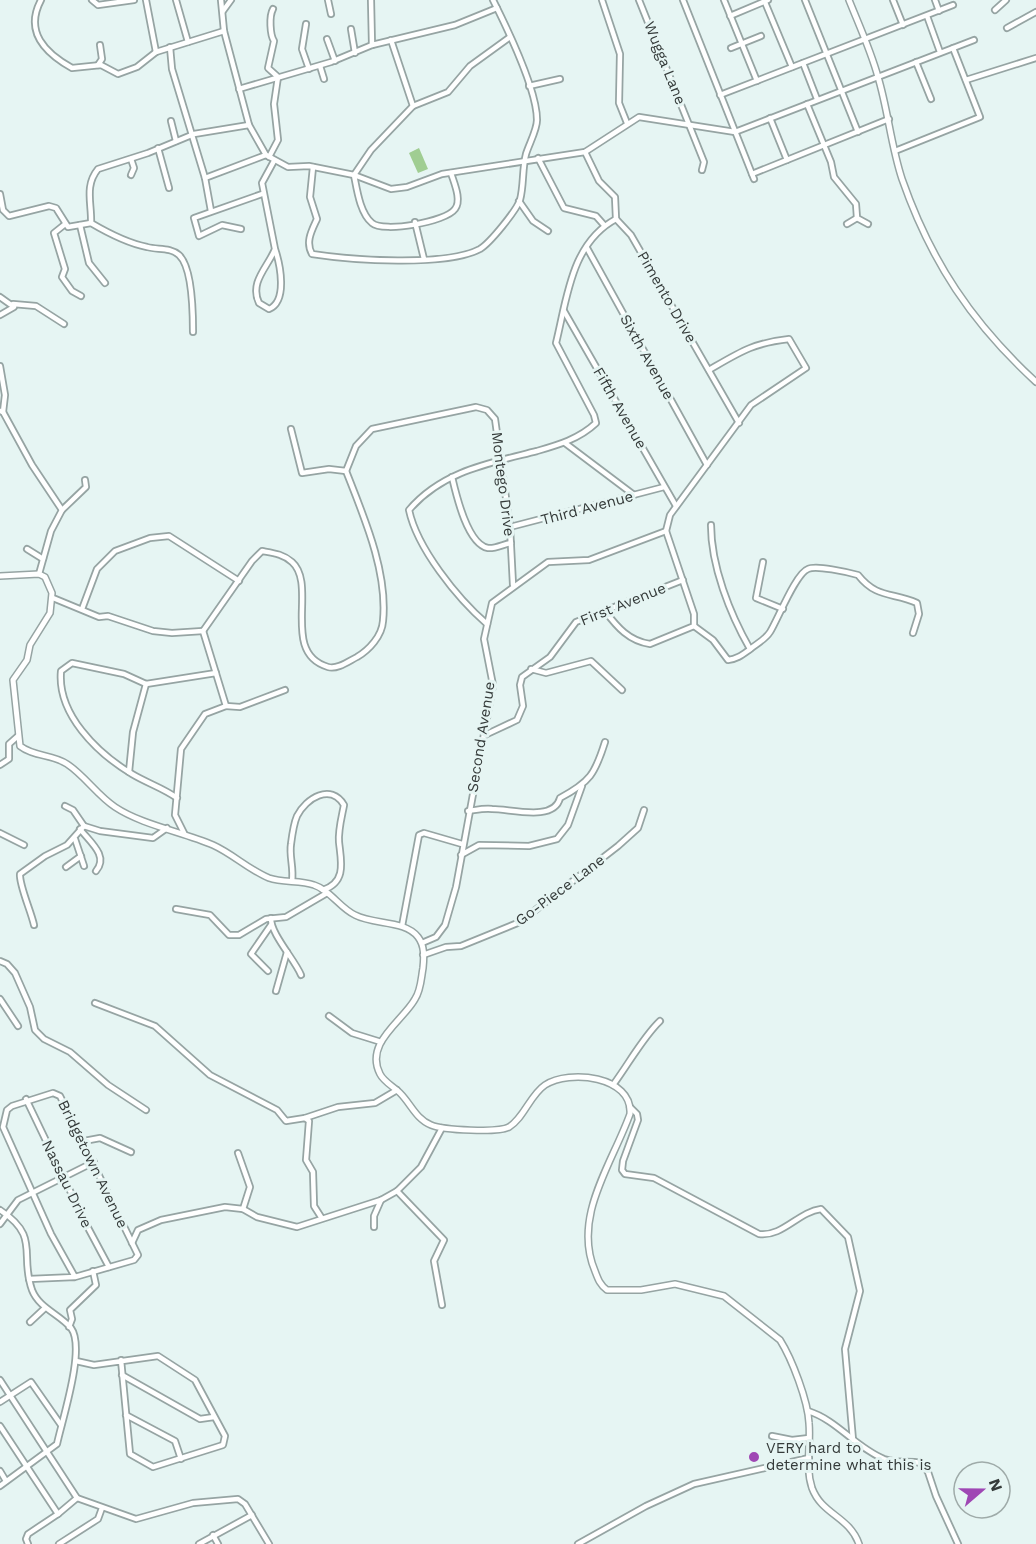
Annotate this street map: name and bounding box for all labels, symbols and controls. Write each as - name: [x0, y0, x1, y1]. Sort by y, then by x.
- street label: Wugga Lane: [640, 19, 690, 107]
- street label: Pimento Drive: [633, 248, 701, 346]
- street label: Sixth Avenue: [616, 311, 678, 403]
- street label: Fifth Avenue: [589, 364, 651, 452]
- street label: Montego Drive: [488, 431, 518, 537]
- street label: Third Avenue: [539, 487, 635, 529]
- street label: First Avenue: [578, 579, 668, 629]
- street label: Second Avenue: [463, 680, 499, 794]
- street label: Go-Piece Lane: [512, 851, 608, 929]
- street label: Bridgetown Avenue: [54, 1097, 132, 1231]
- street label: Nassau Drive: [38, 1137, 96, 1231]
- place label: VERY hard to determine what this is: [766, 1439, 932, 1474]
- marker: VERY hard to determine what this is: [747, 1450, 761, 1464]
- north arrow: [952, 1460, 1012, 1520]
- text: N: [985, 1476, 1007, 1494]

